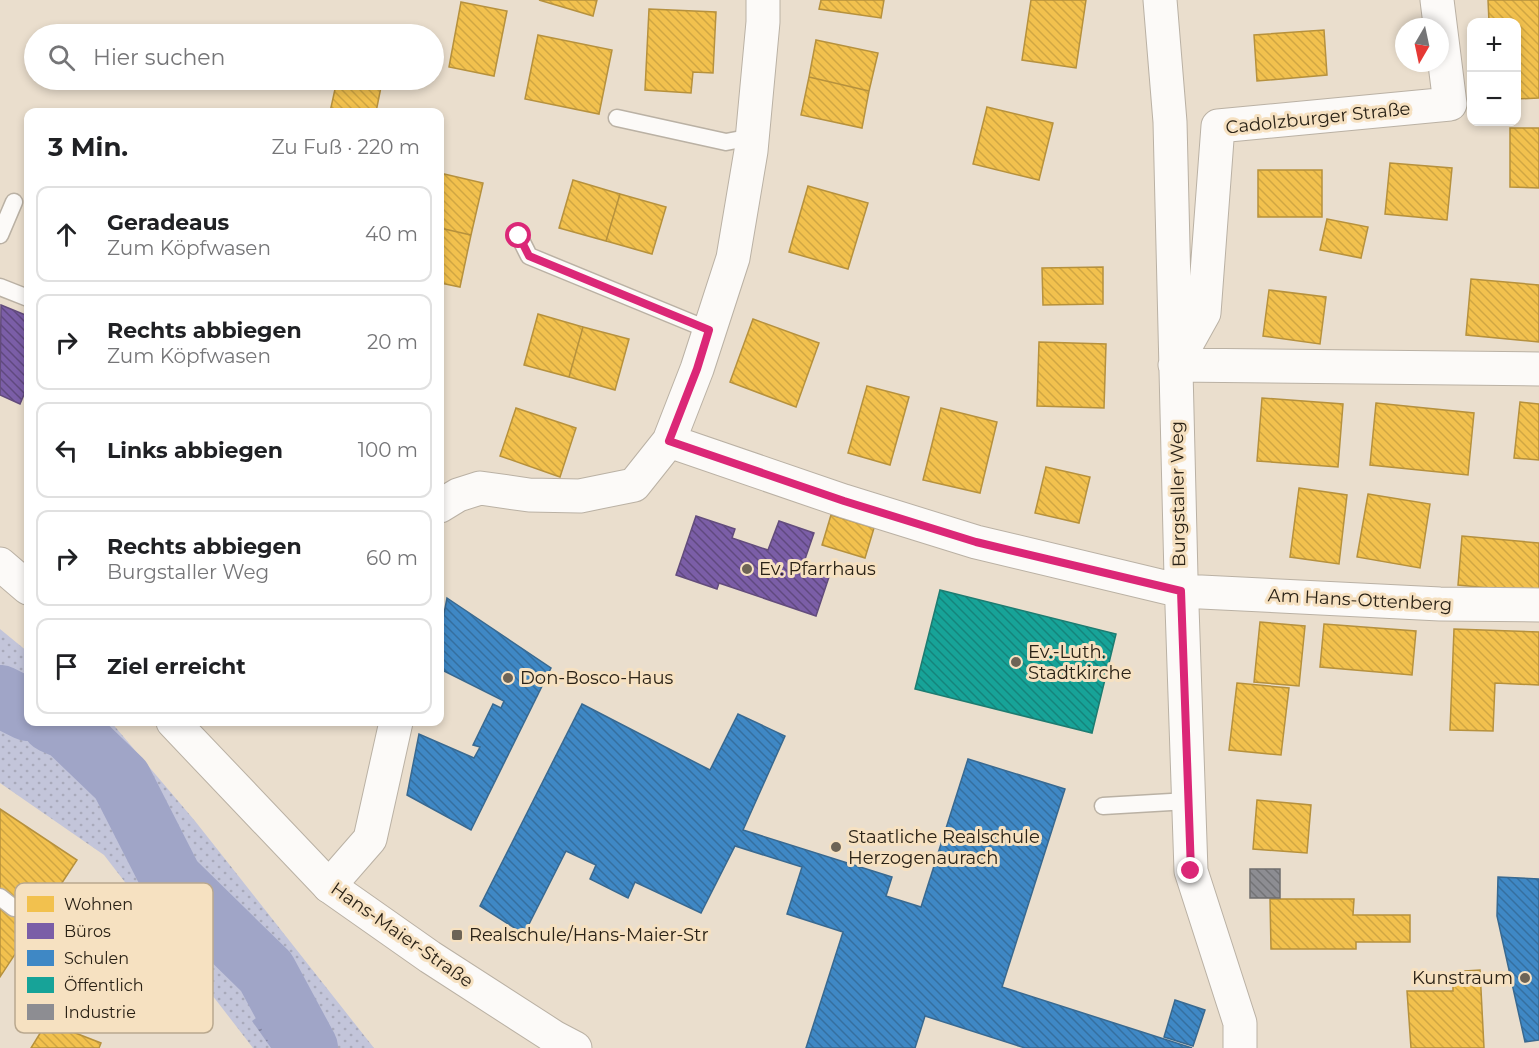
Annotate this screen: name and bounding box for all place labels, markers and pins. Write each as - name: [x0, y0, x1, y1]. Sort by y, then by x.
- place label: Ev. Pfarrhaus: [759, 558, 876, 580]
- marker: Ev. Pfarrhaus: [740, 562, 754, 576]
- place label: Ev.-Luth. Stadtkirche: [1028, 641, 1132, 684]
- marker: Ev.-Luth. Stadtkirche: [1009, 655, 1023, 669]
- place label: Don-Bosco-Haus: [520, 667, 674, 689]
- marker: Don-Bosco-Haus: [501, 671, 515, 685]
- place label: Staatliche Realschule Herzogenaurach: [848, 826, 1040, 869]
- marker: Staatliche Realschule Herzogenaurach: [829, 840, 843, 854]
- place label: Realschule/Hans-Maier-Str: [469, 924, 709, 946]
- marker: Realschule/Hans-Maier-Str: [450, 928, 464, 942]
- place label: Kunstraum: [1412, 967, 1513, 989]
- marker: Kunstraum: [1518, 971, 1532, 985]

